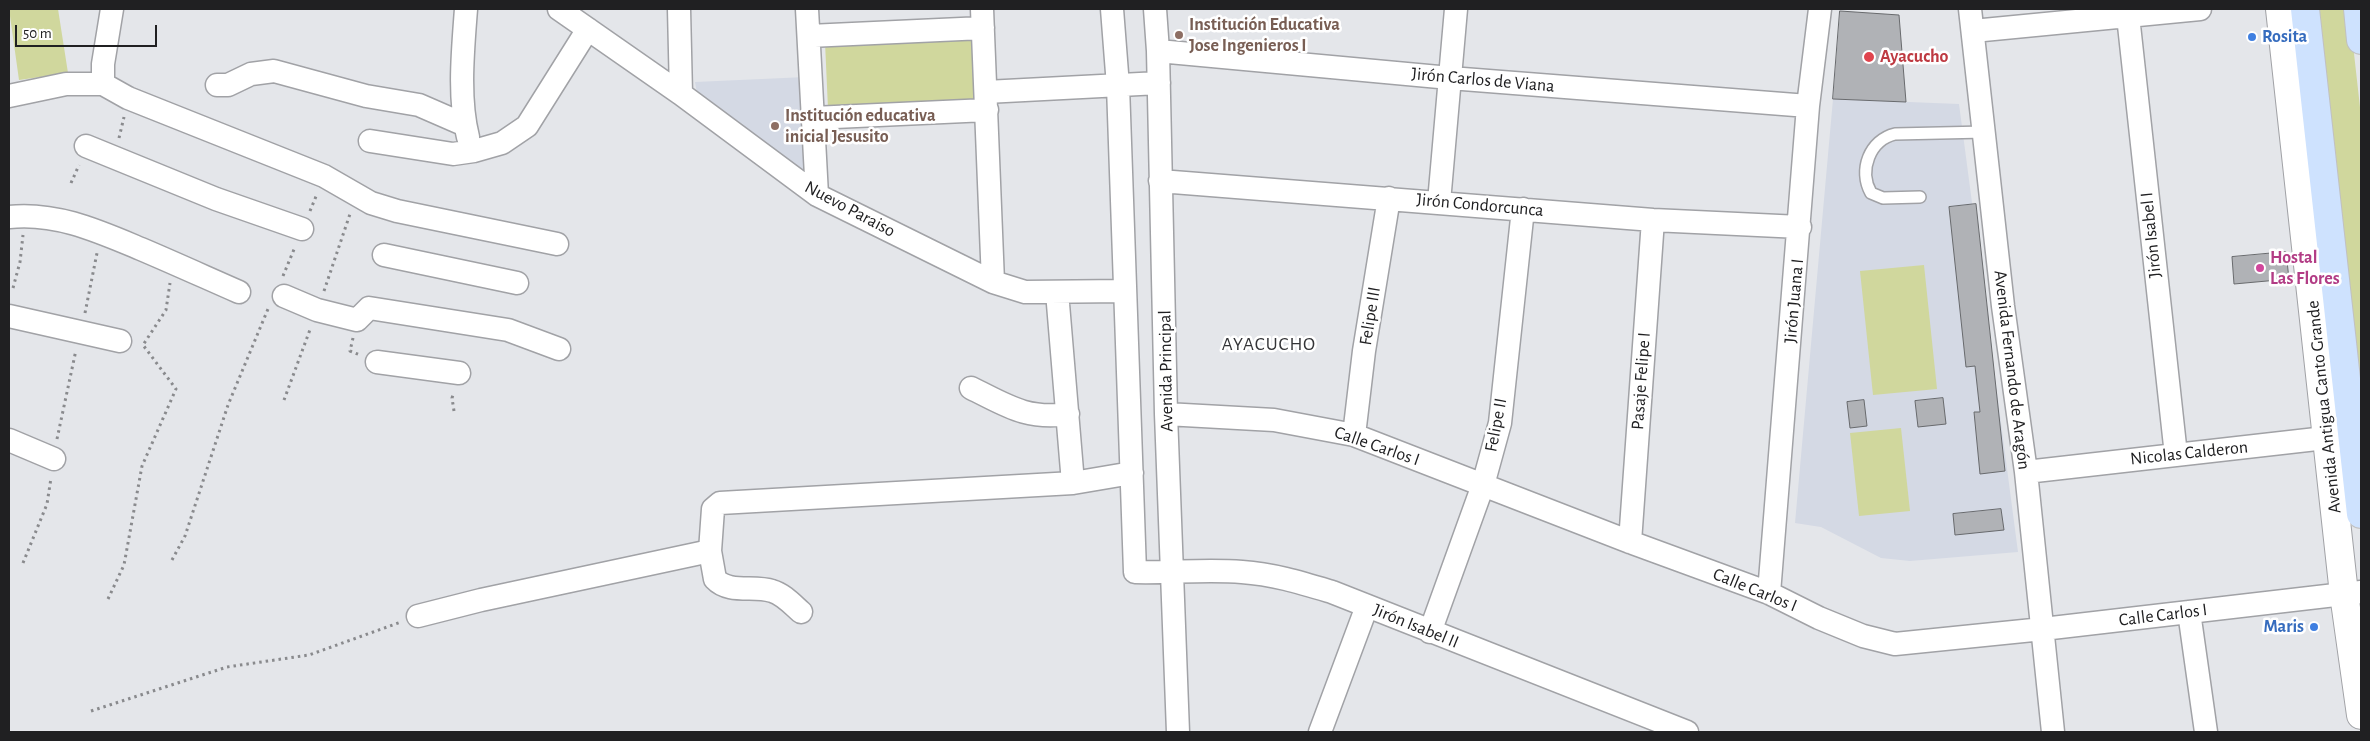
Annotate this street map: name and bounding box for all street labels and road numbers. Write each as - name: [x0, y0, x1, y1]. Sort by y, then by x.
- street label: Jirón Carlos de Viana: [1410, 63, 1556, 97]
- street label: Nuevo Paraiso: [801, 176, 899, 242]
- street label: Jirón Condorcunca: [1415, 189, 1545, 221]
- street label: Jirón Isabel I: [2136, 191, 2166, 279]
- street label: Jirón Juana I: [1780, 258, 1808, 344]
- street label: Avenida Fernando de Aragón: [1989, 269, 2035, 471]
- street label: Felipe III: [1355, 285, 1385, 347]
- street label: Avenida Antigua Canto Grande: [2302, 299, 2346, 515]
- street label: Avenida Principal: [1154, 310, 1178, 432]
- street label: Pasaje Felipe I: [1627, 331, 1655, 431]
- street label: Felipe II: [1480, 396, 1512, 454]
- street label: Calle Carlos I: [1331, 421, 1423, 471]
- street label: Nicolas Calderon: [2129, 436, 2249, 470]
- street label: Calle Carlos I: [1710, 563, 1800, 617]
- street label: Jirón Isabel II: [1370, 599, 1462, 653]
- street label: Calle Carlos I: [2118, 599, 2208, 631]

